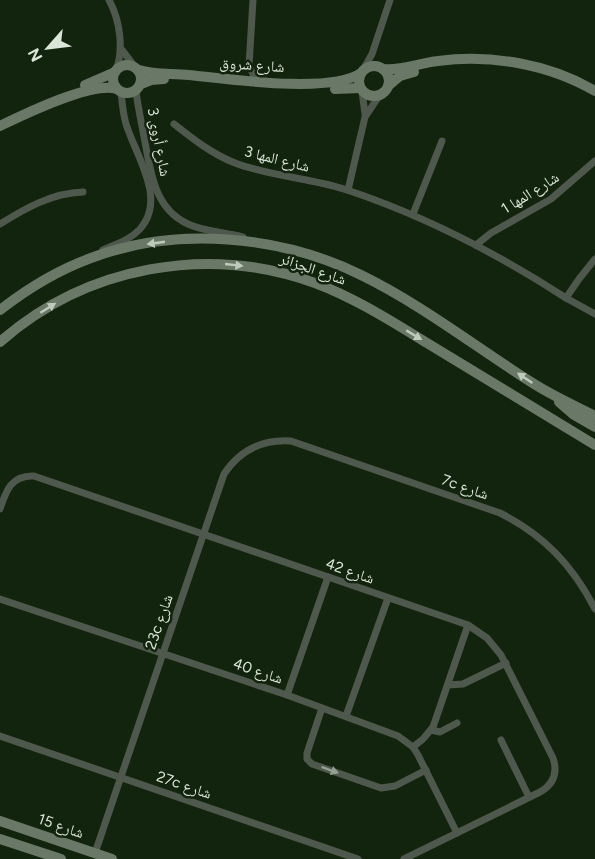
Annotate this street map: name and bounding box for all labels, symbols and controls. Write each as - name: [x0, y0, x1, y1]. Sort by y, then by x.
- north arrow: [18, 18, 78, 78]
- text: N: [24, 45, 46, 65]
- street label: شارع شروق: [219, 54, 285, 77]
- street label: شارع أروى 3: [143, 106, 175, 178]
- street label: شارع المها 3: [242, 142, 312, 177]
- street label: شارع المها 1: [498, 168, 563, 219]
- one-way arrow: [146, 238, 165, 247]
- street label: شارع الجزائر: [276, 249, 349, 290]
- one-way arrow: [225, 260, 244, 270]
- one-way arrow: [40, 302, 56, 313]
- one-way arrow: [406, 330, 423, 340]
- one-way arrow: [517, 373, 533, 384]
- street label: 7c شارع: [439, 471, 491, 504]
- street label: شارع 42: [323, 554, 377, 589]
- street label: 23c شارع: [141, 592, 178, 652]
- street label: شارع 40: [231, 654, 285, 689]
- one-way arrow: [321, 766, 339, 776]
- street label: 27c شارع: [154, 767, 214, 804]
- street label: شارع 15: [35, 810, 86, 843]

